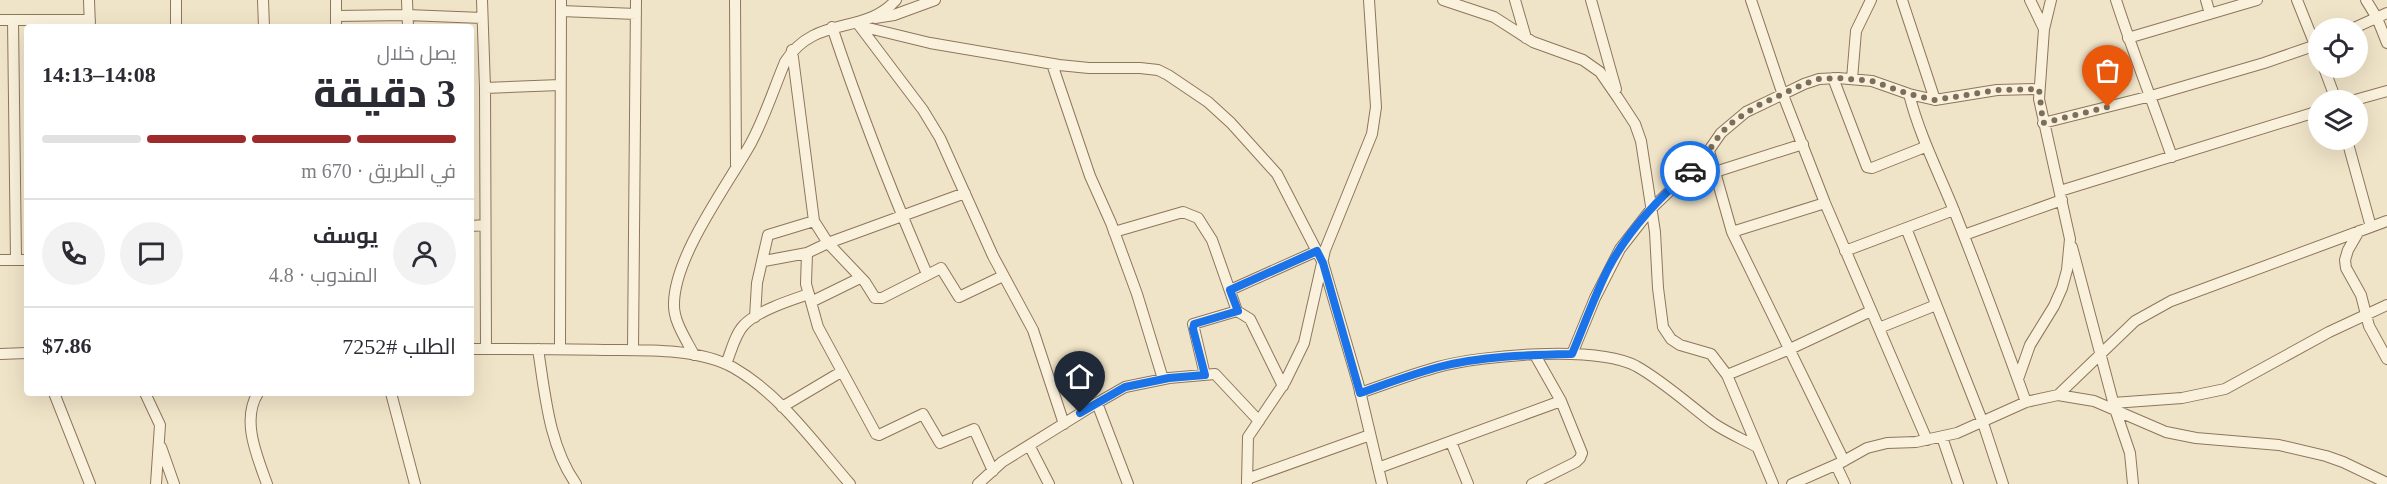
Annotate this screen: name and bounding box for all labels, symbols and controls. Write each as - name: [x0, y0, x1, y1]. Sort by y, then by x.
- map controls: [2308, 18, 2368, 150]
- button: locate: [2308, 18, 2368, 78]
- text: يصل خلال: [377, 42, 456, 64]
- pin: [2082, 45, 2133, 107]
- icon: bag: [2091, 54, 2124, 87]
- text: 14:08–14:13: [42, 62, 156, 87]
- text: 3 دقيقة: [313, 72, 456, 115]
- button: layers: [2308, 90, 2368, 150]
- courier: [1660, 141, 1720, 201]
- icon: car: [1674, 155, 1707, 188]
- text: في الطريق · 670 m: [301, 160, 456, 182]
- button: phone: [42, 222, 105, 285]
- button: chat: [120, 222, 183, 285]
- button: person: [393, 222, 456, 285]
- text: يوسف: [313, 223, 378, 248]
- text: المندوب · 4.8: [269, 264, 378, 286]
- text: $7.86: [42, 333, 92, 358]
- text: الطلب #7252: [342, 334, 456, 359]
- pin: [1054, 351, 1105, 413]
- icon: home: [1063, 360, 1096, 393]

